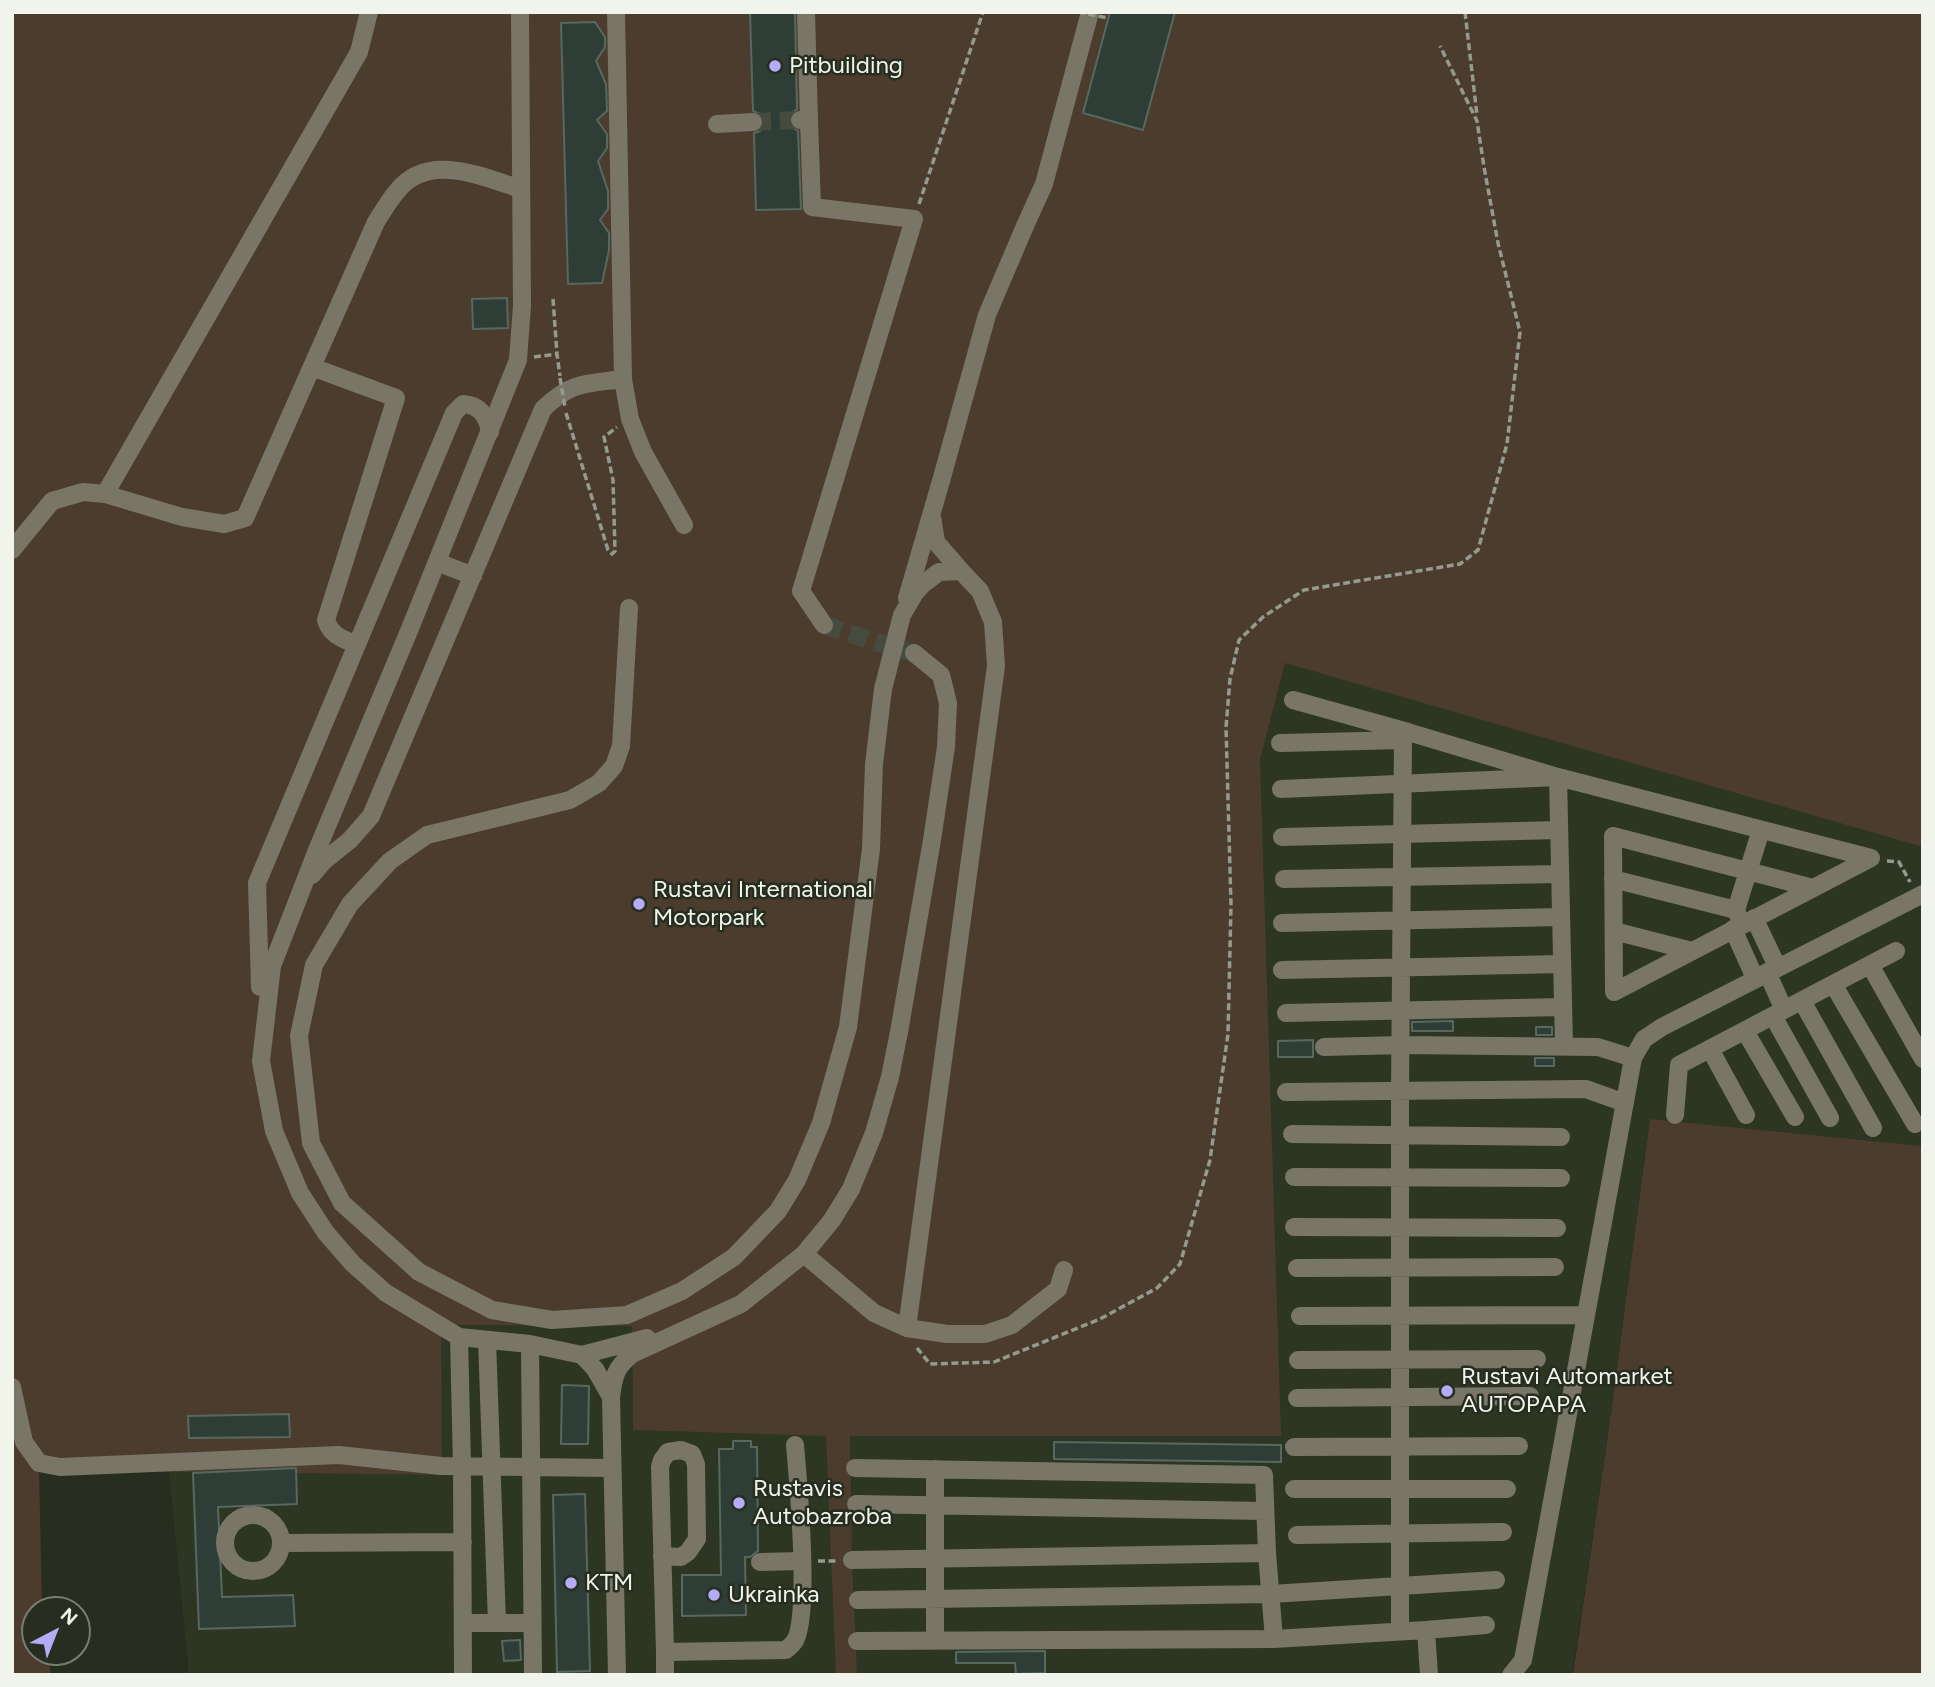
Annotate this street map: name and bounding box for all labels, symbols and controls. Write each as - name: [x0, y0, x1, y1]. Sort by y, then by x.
- place label: Pitbuilding: [789, 52, 903, 80]
- marker: Pitbuilding: [767, 58, 783, 74]
- place label: Rustavi International Motorpark: [653, 876, 873, 932]
- marker: Rustavi International Motorpark: [631, 896, 647, 912]
- place label: Rustavi Automarket AUTOPAPA: [1461, 1363, 1673, 1419]
- marker: Rustavi Automarket AUTOPAPA: [1439, 1383, 1455, 1399]
- place label: Rustavis Autobazroba: [753, 1475, 892, 1531]
- marker: Rustavis Autobazroba: [731, 1495, 747, 1511]
- place label: KTM: [585, 1569, 633, 1597]
- marker: KTM: [563, 1575, 579, 1591]
- place label: Ukrainka: [728, 1581, 820, 1609]
- marker: Ukrainka: [706, 1587, 722, 1603]
- north arrow: [21, 1596, 91, 1666]
- text: N: [56, 1603, 82, 1630]

